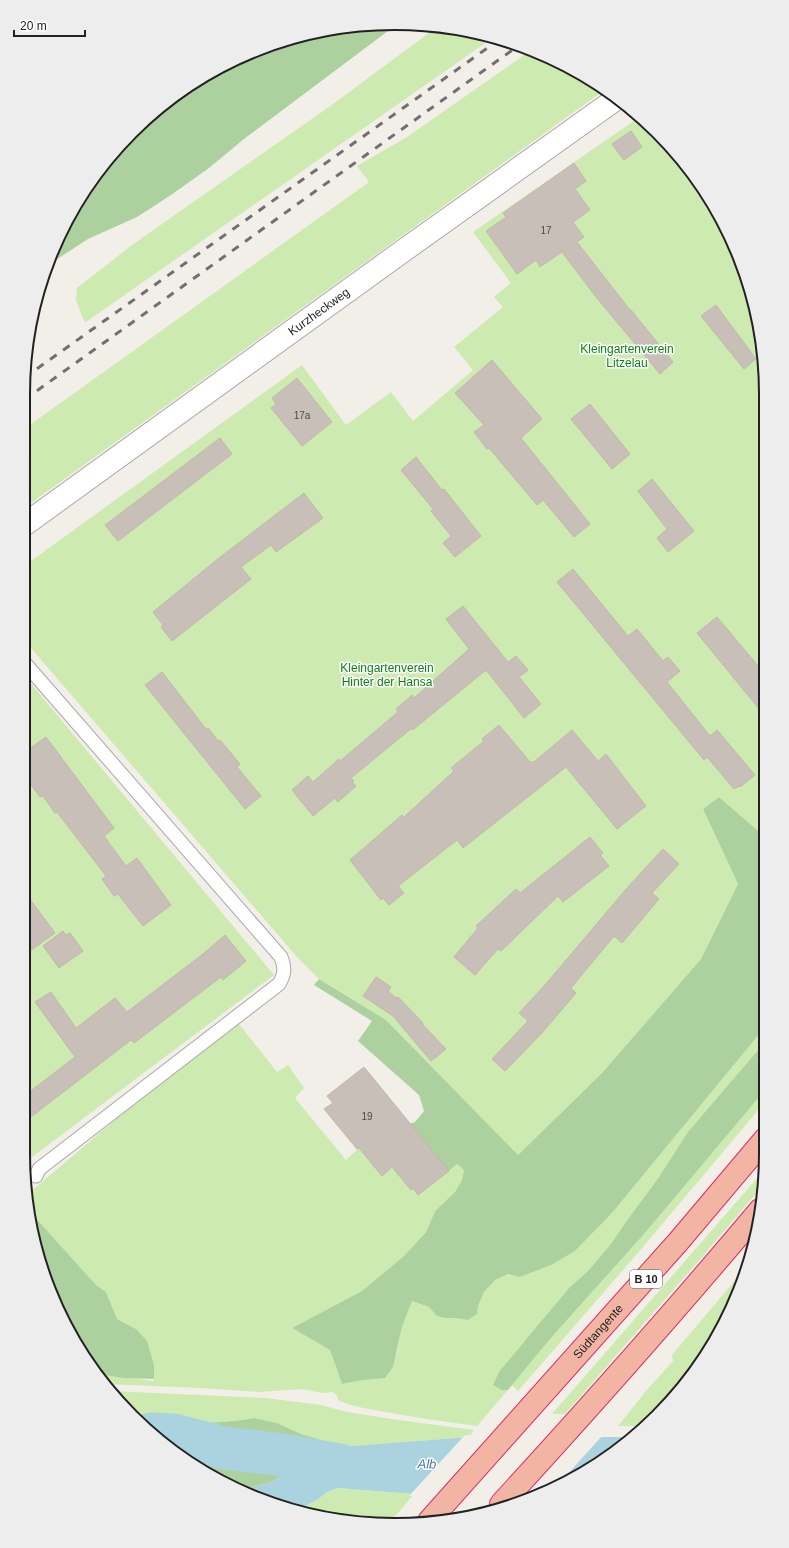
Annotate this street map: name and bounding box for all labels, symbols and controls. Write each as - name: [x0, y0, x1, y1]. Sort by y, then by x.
- scale bar: [14, 12, 85, 38]
- text: 20 m: [20, 19, 47, 33]
- house number: 17: [540, 225, 552, 236]
- street label: Kurzheckweg: [286, 285, 352, 339]
- park label: Kleingartenverein Litzelau: [580, 342, 674, 370]
- house number: 17a: [294, 410, 311, 421]
- park label: Kleingartenverein Hinter der Hansa: [340, 661, 434, 689]
- house number: 19: [361, 1111, 373, 1122]
- road number: B 10: [630, 1270, 662, 1288]
- street label: Südtangente: [570, 1301, 626, 1362]
- water label: Alb: [416, 1456, 437, 1472]

